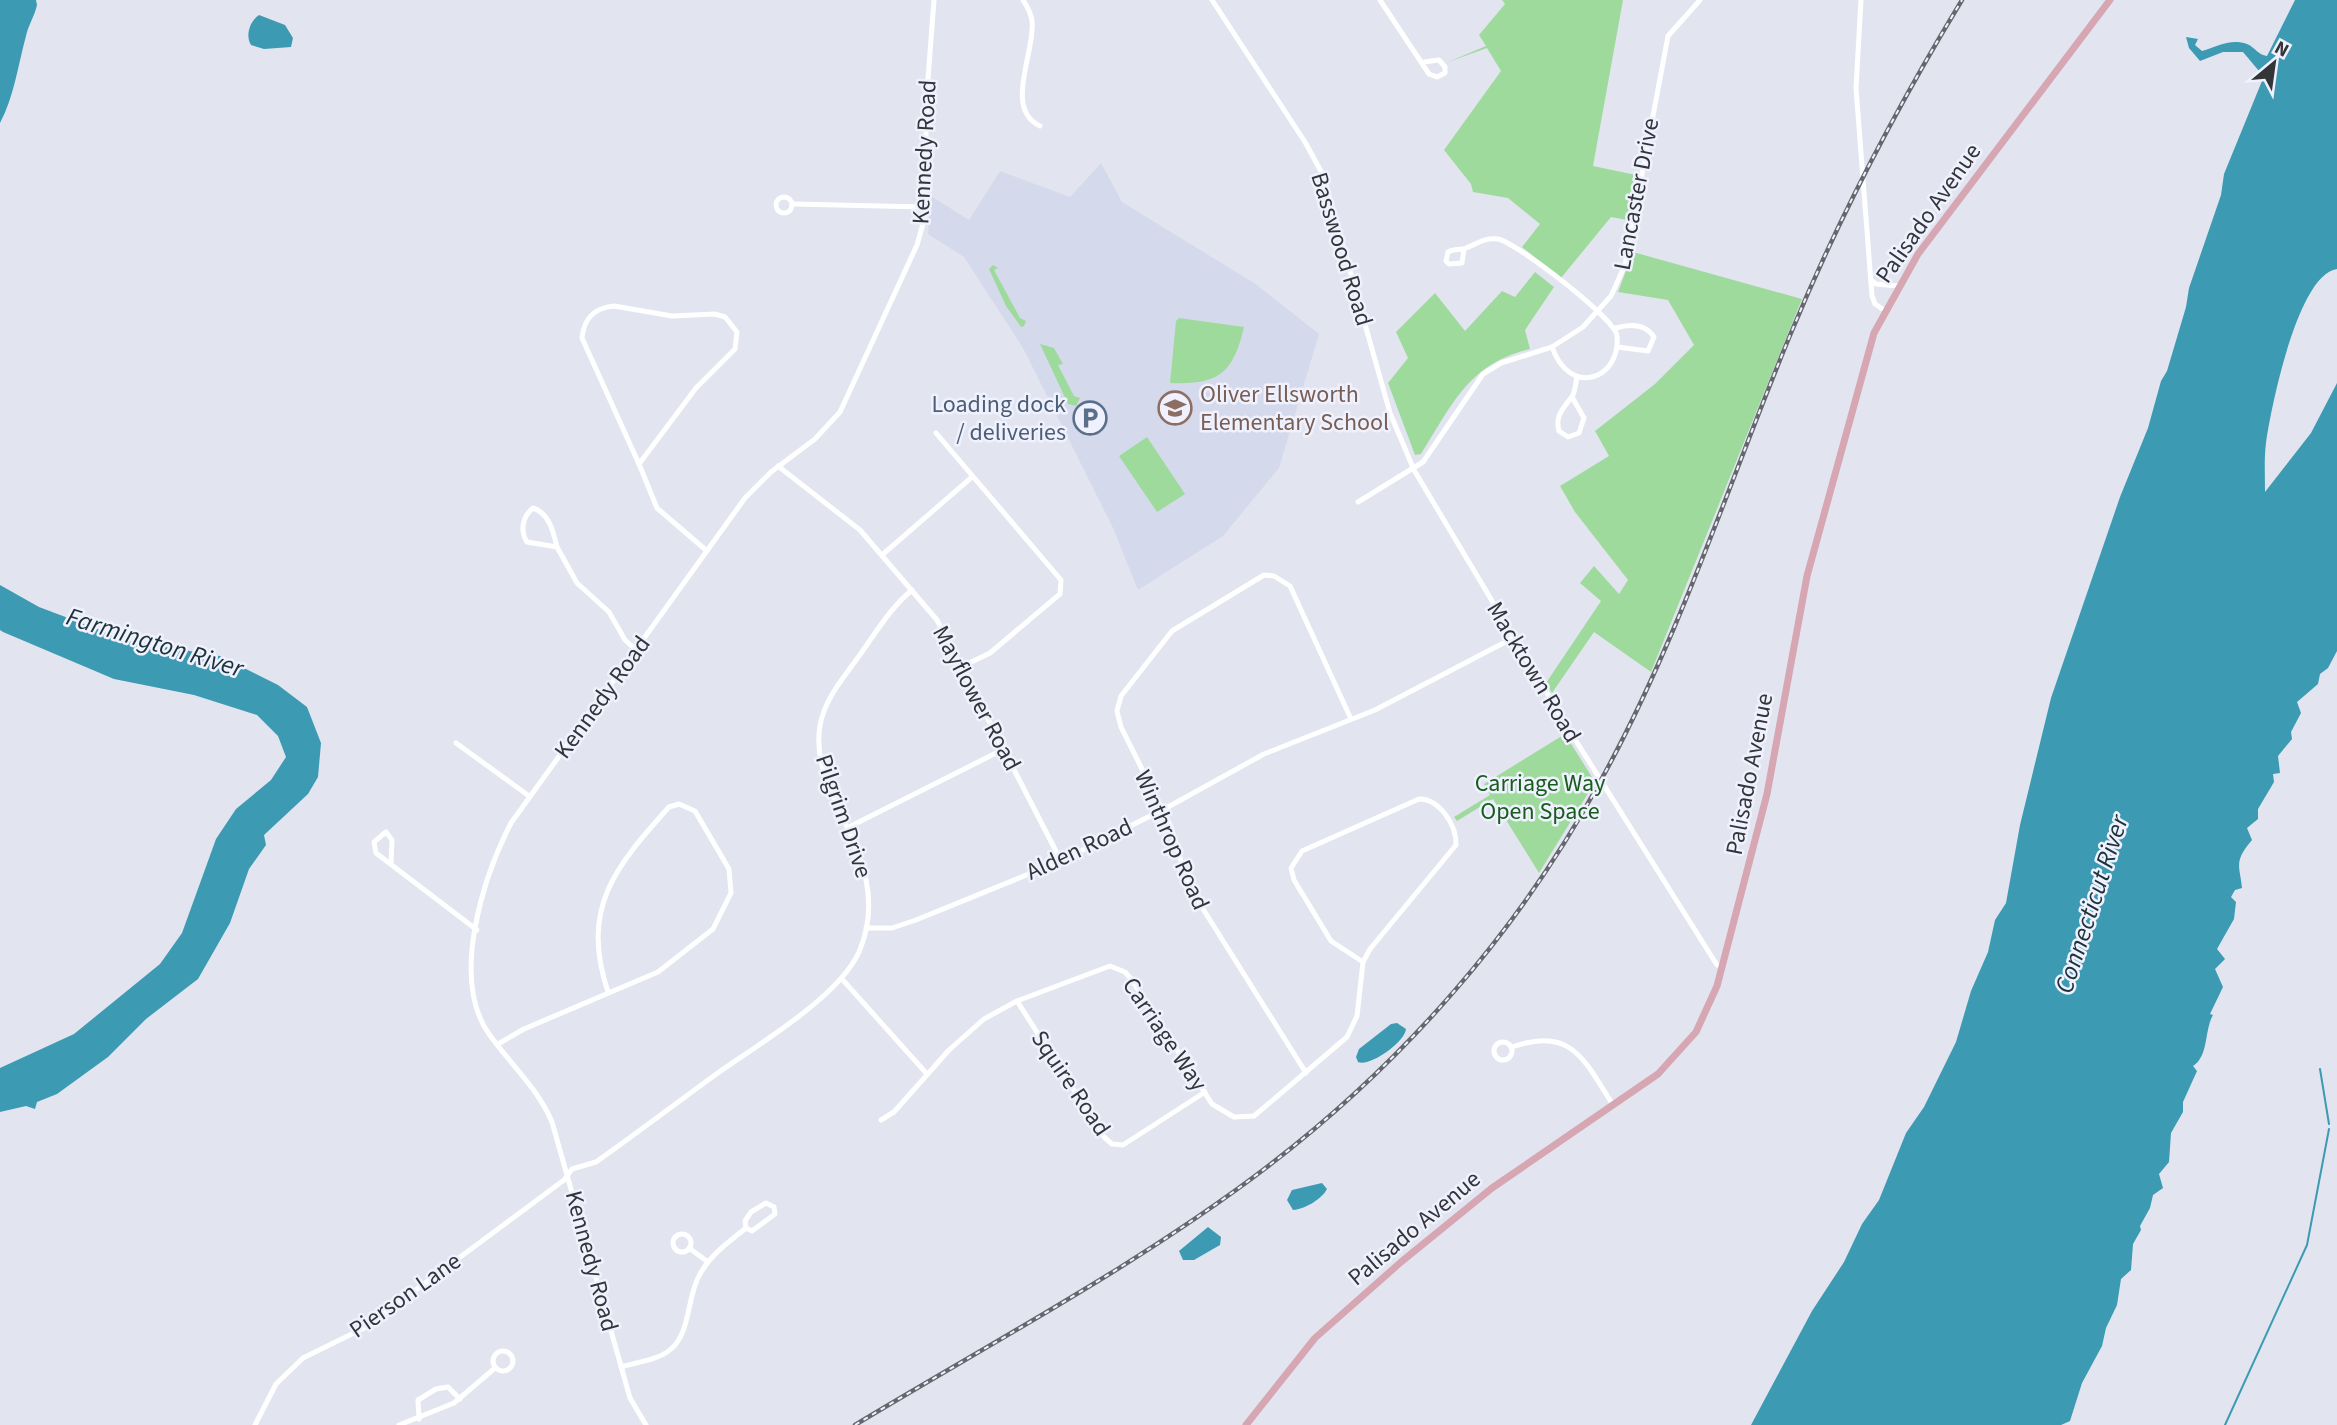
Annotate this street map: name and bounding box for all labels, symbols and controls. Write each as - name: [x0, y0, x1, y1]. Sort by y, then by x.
- north arrow: [2239, 28, 2309, 98]
- text: N: [2269, 35, 2294, 64]
- street label: Kennedy Road: [903, 79, 946, 225]
- street label: Lancaster Drive: [1605, 115, 1668, 273]
- street label: Palisado Avenue: [1867, 136, 1990, 290]
- street label: Basswood Road: [1302, 168, 1382, 330]
- place label: Oliver Ellsworth Elementary School: [1200, 377, 1389, 440]
- place label: Loading dock / deliveries: [931, 387, 1066, 450]
- school or university icon: Oliver Ellsworth Elementary School: [1156, 389, 1194, 427]
- parking icon: Loading dock / deliveries: [1071, 399, 1109, 437]
- street label: Macktown Road: [1478, 595, 1590, 750]
- water label: Farmington River: [62, 598, 249, 687]
- street label: Mayflower Road: [923, 619, 1030, 777]
- street label: Kennedy Road: [546, 629, 659, 766]
- street label: Palisado Avenue: [1717, 690, 1782, 858]
- street label: Pilgrim Drive: [806, 750, 881, 883]
- street label: Winthrop Road: [1125, 765, 1218, 916]
- park label: Carriage Way Open Space: [1475, 766, 1605, 829]
- water label: Connecticut River: [2045, 809, 2138, 998]
- street label: Alden Road: [1020, 810, 1138, 889]
- street label: Carriage Way: [1114, 970, 1216, 1098]
- street label: Squire Road: [1022, 1023, 1119, 1143]
- street label: Palisado Avenue: [1340, 1162, 1488, 1294]
- street label: Kennedy Road: [556, 1187, 627, 1336]
- street label: Pierson Lane: [342, 1244, 468, 1347]

